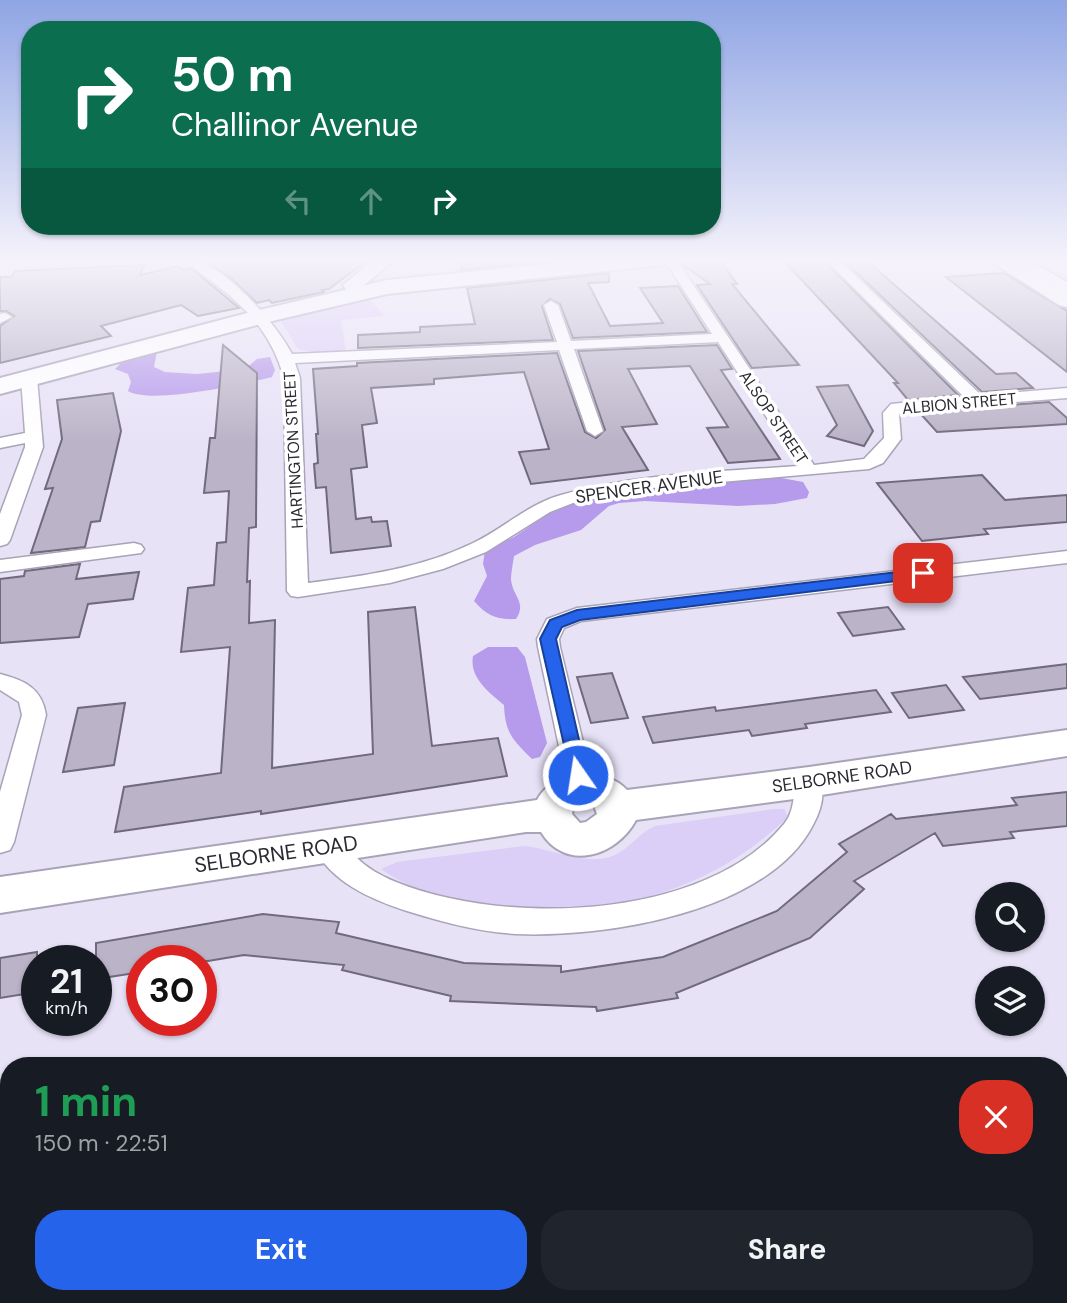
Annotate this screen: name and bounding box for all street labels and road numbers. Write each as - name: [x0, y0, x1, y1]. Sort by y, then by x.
- street label: ALSOP STREET: [735, 367, 813, 468]
- street label: HARTINGTON STREET: [279, 371, 308, 529]
- street label: ALBION STREET: [901, 388, 1017, 419]
- street label: SPENCER AVENUE: [574, 465, 724, 509]
- street label: SELBORNE ROAD: [771, 755, 913, 799]
- street label: SELBORNE ROAD: [193, 829, 359, 879]

